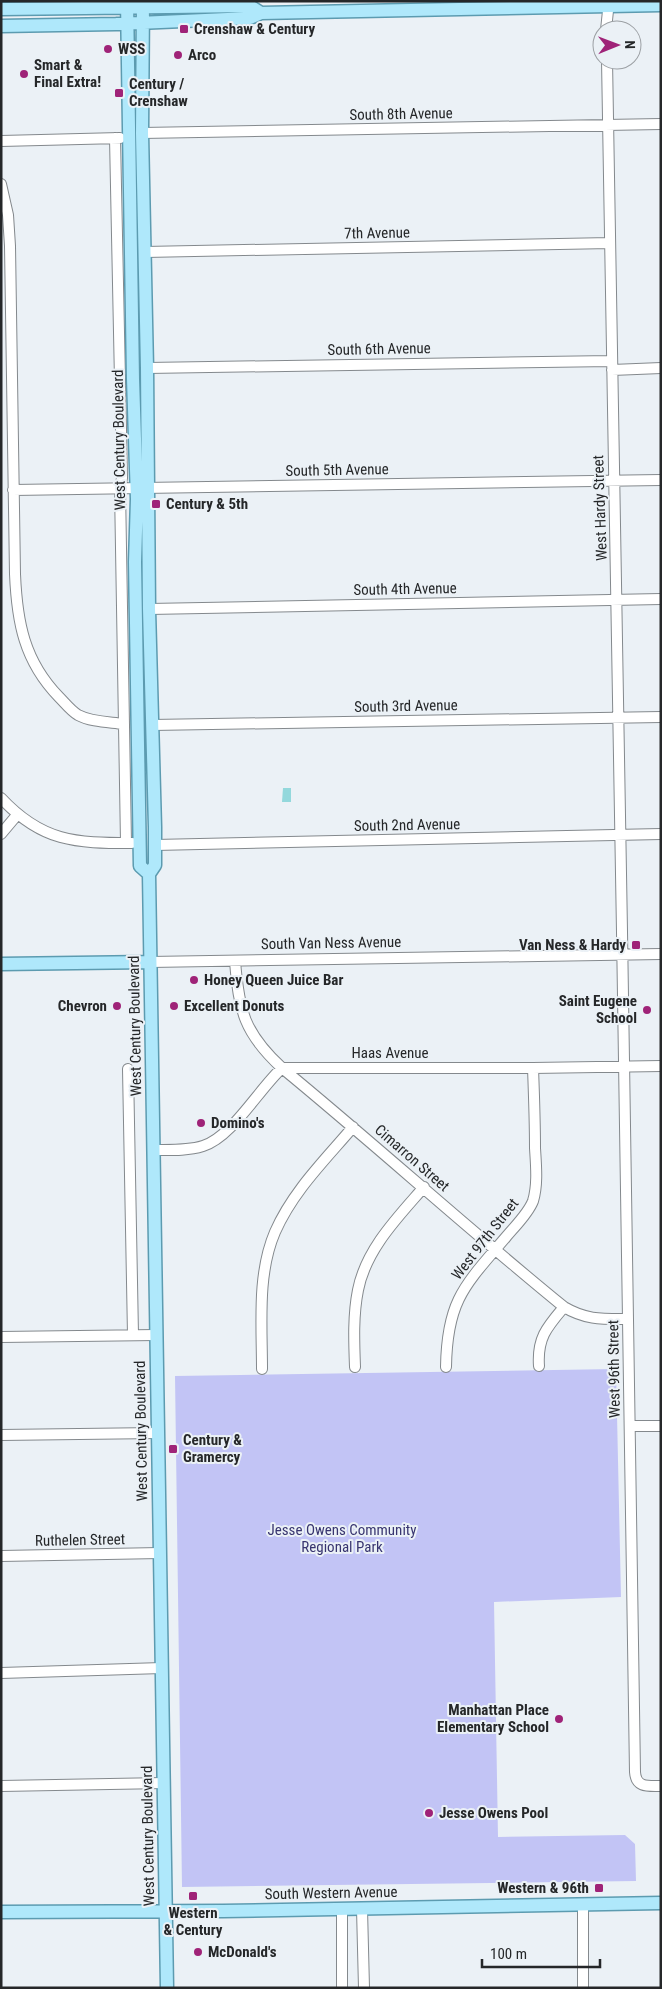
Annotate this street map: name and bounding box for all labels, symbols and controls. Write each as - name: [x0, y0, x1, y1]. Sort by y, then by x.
- place label: Crenshaw & Century: [194, 20, 315, 38]
- north arrow: [592, 20, 642, 70]
- marker: Crenshaw & Century: [178, 23, 190, 35]
- place label: WSS: [118, 40, 145, 58]
- text: N: [622, 40, 638, 49]
- marker: WSS: [102, 43, 114, 55]
- place label: Arco: [188, 46, 216, 64]
- marker: Arco: [172, 49, 184, 61]
- place label: Smart & Final Extra!: [34, 56, 101, 91]
- marker: Smart & Final Extra!: [18, 68, 30, 80]
- place label: Century / Crenshaw: [129, 75, 188, 110]
- marker: Century / Crenshaw: [113, 87, 125, 99]
- street label: South 8th Avenue: [349, 104, 453, 124]
- street label: 7th Avenue: [344, 223, 410, 243]
- street label: South 6th Avenue: [327, 339, 431, 359]
- street label: West Century Boulevard: [109, 370, 129, 510]
- street label: West Hardy Street: [589, 455, 611, 561]
- street label: South 5th Avenue: [285, 460, 389, 480]
- place label: Century & 5th: [166, 495, 248, 513]
- marker: Century & 5th: [150, 498, 162, 510]
- street label: South 4th Avenue: [353, 579, 457, 599]
- street label: South 3rd Avenue: [354, 696, 458, 716]
- street label: South 2nd Avenue: [354, 815, 460, 835]
- street label: South Van Ness Avenue: [261, 933, 401, 953]
- place label: Van Ness & Hardy: [519, 936, 626, 954]
- marker: Van Ness & Hardy: [630, 939, 642, 951]
- street label: West Century Boulevard: [125, 956, 145, 1096]
- place label: Honey Queen Juice Bar: [204, 971, 343, 989]
- marker: Honey Queen Juice Bar: [188, 974, 200, 986]
- place label: Saint Eugene School: [559, 992, 637, 1027]
- place label: Chevron: [58, 997, 107, 1015]
- place label: Excellent Donuts: [184, 997, 285, 1015]
- marker: Chevron: [111, 1000, 123, 1012]
- marker: Excellent Donuts: [168, 1000, 180, 1012]
- marker: Saint Eugene School: [641, 1004, 653, 1016]
- street label: Haas Avenue: [351, 1044, 429, 1062]
- place label: Domino's: [211, 1114, 265, 1132]
- marker: Domino's: [195, 1117, 207, 1129]
- street label: Cimarron Street: [371, 1121, 453, 1195]
- street label: West 97th Street: [448, 1195, 522, 1283]
- street label: West 96th Street: [604, 1320, 624, 1418]
- street label: West Century Boulevard: [131, 1361, 151, 1501]
- place label: Century & Gramercy: [183, 1431, 242, 1466]
- marker: Century & Gramercy: [167, 1443, 179, 1455]
- park label: Jesse Owens Community Regional Park: [267, 1521, 417, 1556]
- street label: Ruthelen Street: [35, 1530, 125, 1550]
- place label: Manhattan Place Elementary School: [437, 1701, 549, 1736]
- marker: Manhattan Place Elementary School: [553, 1713, 565, 1725]
- street label: West Century Boulevard: [138, 1766, 158, 1906]
- place label: Jesse Owens Pool: [439, 1804, 548, 1822]
- marker: Jesse Owens Pool: [423, 1807, 435, 1819]
- place label: Western & 96th: [497, 1879, 589, 1897]
- marker: Western & 96th: [593, 1882, 605, 1894]
- street label: South Western Avenue: [265, 1883, 397, 1903]
- marker: Western & Century: [187, 1890, 199, 1902]
- place label: Western & Century: [164, 1904, 223, 1939]
- scale bar: [482, 1936, 600, 1968]
- place label: McDonald's: [208, 1943, 277, 1961]
- text: 100 m: [490, 1945, 527, 1963]
- marker: McDonald's: [192, 1946, 204, 1958]

